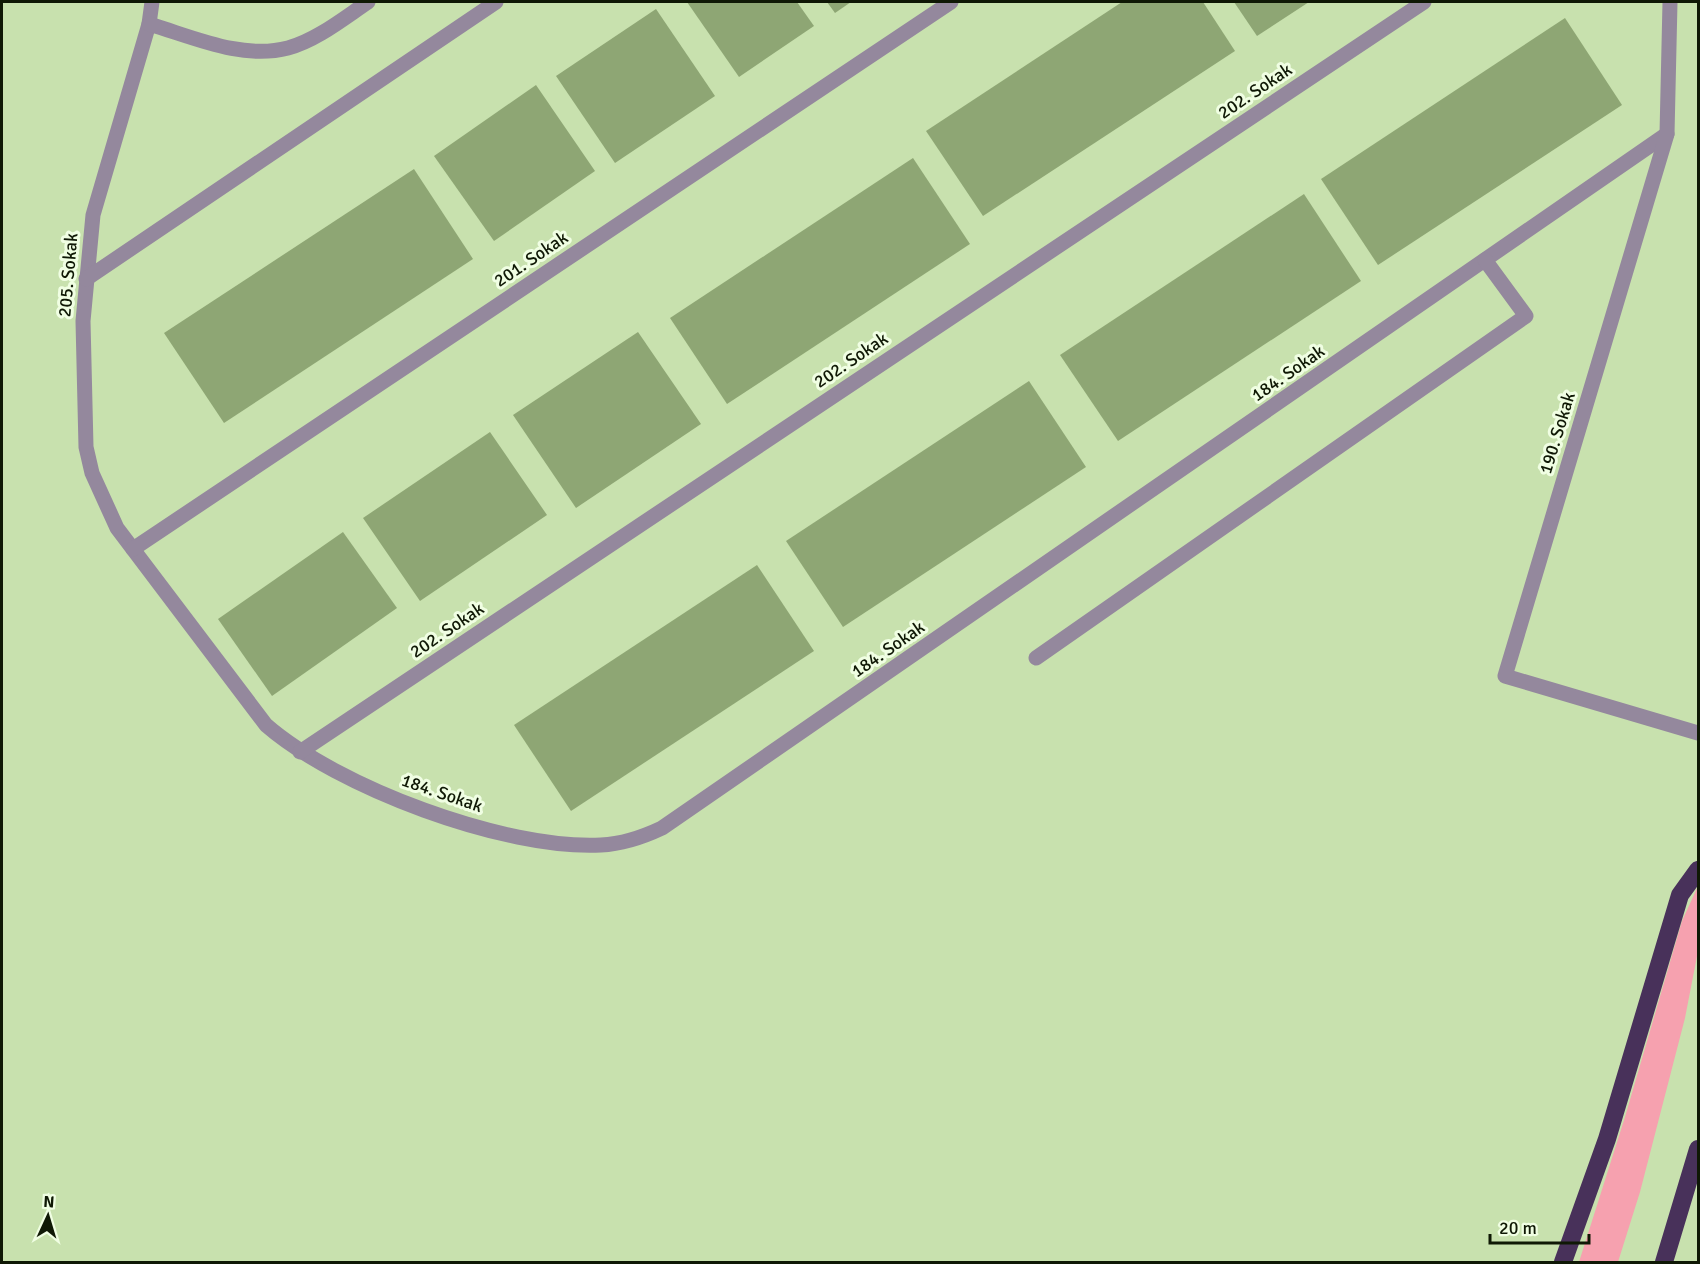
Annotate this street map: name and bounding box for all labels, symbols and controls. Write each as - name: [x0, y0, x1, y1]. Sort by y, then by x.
- street label: 202. Sokak: [1214, 58, 1296, 124]
- street label: 201. Sokak: [490, 226, 572, 292]
- street label: 205. Sokak: [53, 232, 83, 318]
- street label: 202. Sokak: [810, 327, 892, 393]
- street label: 184. Sokak: [1247, 340, 1329, 406]
- street label: 190. Sokak: [1534, 389, 1580, 477]
- street label: 202. Sokak: [406, 597, 488, 663]
- street label: 184. Sokak: [847, 616, 929, 682]
- street label: 184. Sokak: [399, 769, 485, 817]
- north arrow: [18, 1186, 78, 1246]
- text: N: [43, 1192, 55, 1212]
- scale bar: [1490, 1207, 1589, 1245]
- text: 20 m: [1499, 1217, 1537, 1239]

